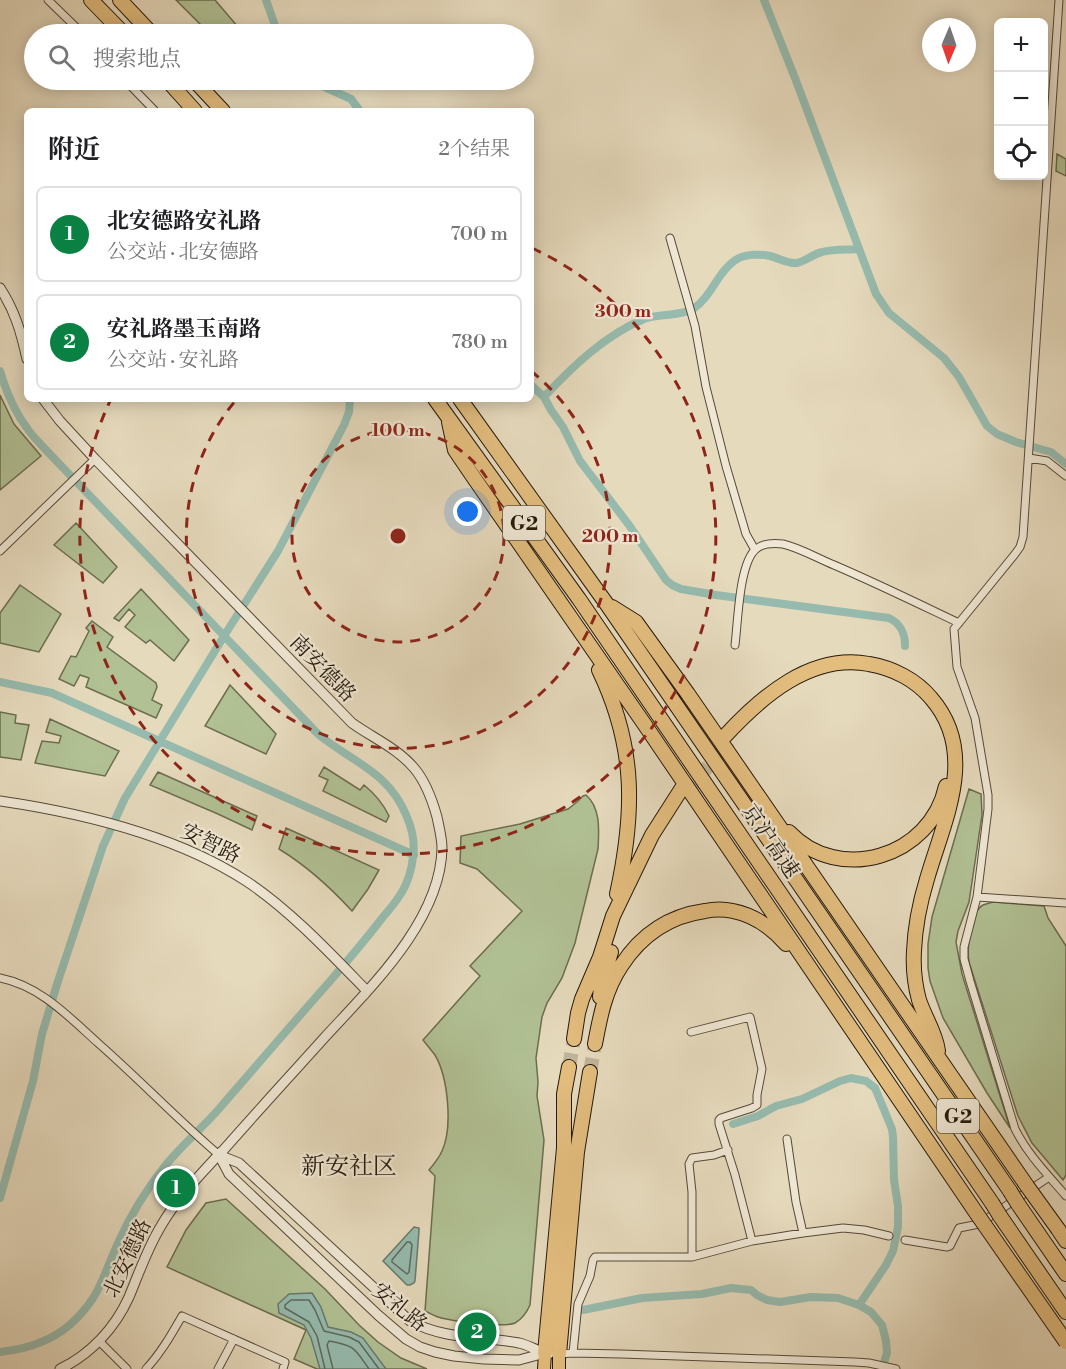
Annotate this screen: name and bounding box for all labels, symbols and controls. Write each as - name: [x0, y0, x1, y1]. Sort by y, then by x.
- north arrow: [922, 18, 976, 72]
- map controls: [994, 18, 1048, 180]
- button: +: [994, 18, 1048, 72]
- search box: [24, 24, 534, 90]
- icon: search: [45, 41, 78, 74]
- text: 搜索地点: [93, 46, 181, 73]
- button: −: [994, 72, 1048, 126]
- button: locate: [994, 126, 1048, 180]
- text: 附近: [48, 134, 100, 166]
- text: 2个结果: [439, 137, 510, 162]
- text: 北安德路安礼路: [107, 208, 261, 235]
- text: 1: [65, 222, 74, 247]
- text: 700 m: [450, 222, 508, 247]
- text: 公交站 · 北安德路: [107, 240, 259, 265]
- text: 300 m: [595, 300, 652, 323]
- text: 安礼路墨玉南路: [107, 316, 261, 343]
- text: 2: [63, 330, 76, 355]
- text: 780 m: [451, 330, 508, 355]
- text: 公交站 · 安礼路: [107, 348, 239, 373]
- text: 100 m: [371, 419, 425, 442]
- your location: [453, 497, 482, 526]
- road number: G2: [503, 506, 545, 540]
- text: 200 m: [582, 525, 639, 548]
- centre of rings: [388, 526, 408, 546]
- street label: 南安德路: [284, 629, 361, 708]
- street label: 京沪高速: [736, 799, 804, 884]
- street label: 安智路: [177, 818, 245, 869]
- road number: G2: [937, 1099, 979, 1133]
- district label: 新安社区: [301, 1152, 397, 1182]
- pin: 1: [156, 1166, 195, 1210]
- street label: 北安德路: [98, 1215, 157, 1302]
- street label: 安礼路: [367, 1278, 432, 1338]
- pin: 2: [458, 1310, 496, 1354]

